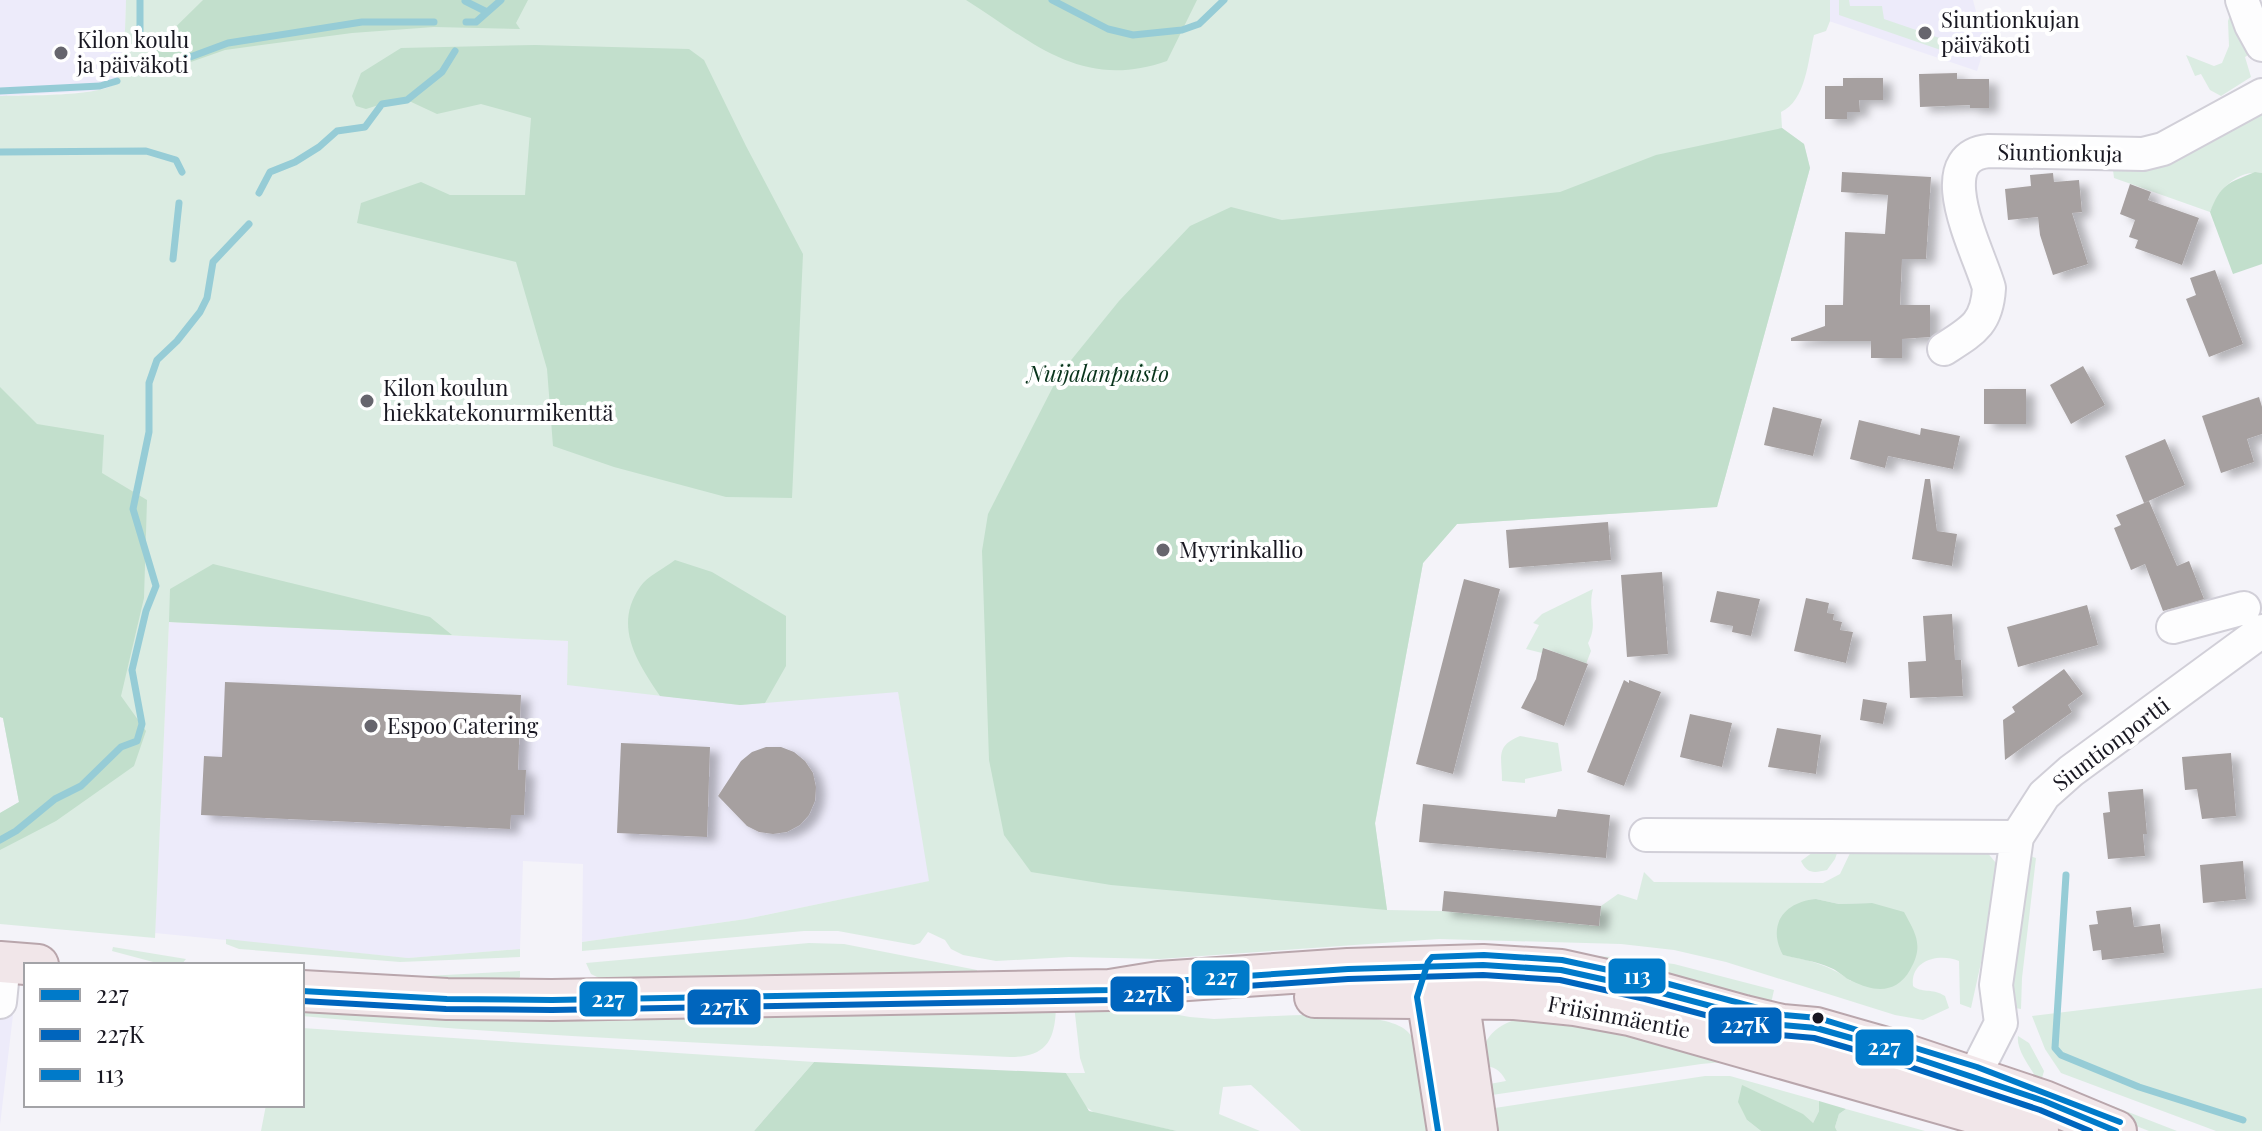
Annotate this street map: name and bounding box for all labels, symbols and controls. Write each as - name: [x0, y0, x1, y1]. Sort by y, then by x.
- place label: Siuntionkujan päiväkoti: [1941, 4, 2080, 59]
- place label: Kilon koulu ja päiväkoti: [76, 24, 190, 79]
- marker: Siuntionkujan päiväkoti: [1916, 24, 1934, 42]
- marker: Kilon koulu ja päiväkoti: [52, 44, 70, 62]
- street label: Siuntionkuja: [1997, 136, 2123, 168]
- park label: Nuijalanpuisto: [1025, 358, 1169, 388]
- place label: Kilon koulun hiekkatekonurmikenttä: [383, 372, 613, 427]
- marker: Kilon koulun hiekkatekonurmikenttä: [358, 392, 376, 410]
- place label: Myyrinkallio: [1179, 534, 1303, 564]
- marker: Myyrinkallio: [1154, 541, 1172, 559]
- street label: Siuntionportti: [2046, 689, 2175, 797]
- place label: Espoo Catering: [387, 710, 539, 740]
- marker: Espoo Catering: [362, 717, 380, 735]
- line badge: 113: [1607, 957, 1667, 995]
- line badge: 227: [1190, 959, 1251, 997]
- text: 113: [1623, 960, 1651, 990]
- text: 227: [1204, 961, 1238, 991]
- legend: [24, 963, 304, 1107]
- line badge: 227K: [1109, 975, 1185, 1013]
- text: 227: [96, 977, 129, 1009]
- text: 227K: [1123, 978, 1172, 1008]
- line badge: 227: [578, 980, 639, 1018]
- text: 227: [591, 983, 625, 1013]
- street label: Friisinmäentie: [1545, 987, 1693, 1045]
- line badge: 227K: [686, 988, 762, 1026]
- text: 227K: [700, 991, 749, 1021]
- line badge: 227K: [1707, 1006, 1783, 1045]
- text: 227K: [1721, 1009, 1770, 1039]
- unlabelled marker: [1810, 1010, 1826, 1026]
- text: 227K: [96, 1017, 145, 1049]
- line badge: 227: [1854, 1028, 1915, 1067]
- text: 227: [1867, 1031, 1901, 1061]
- text: 113: [96, 1057, 124, 1089]

